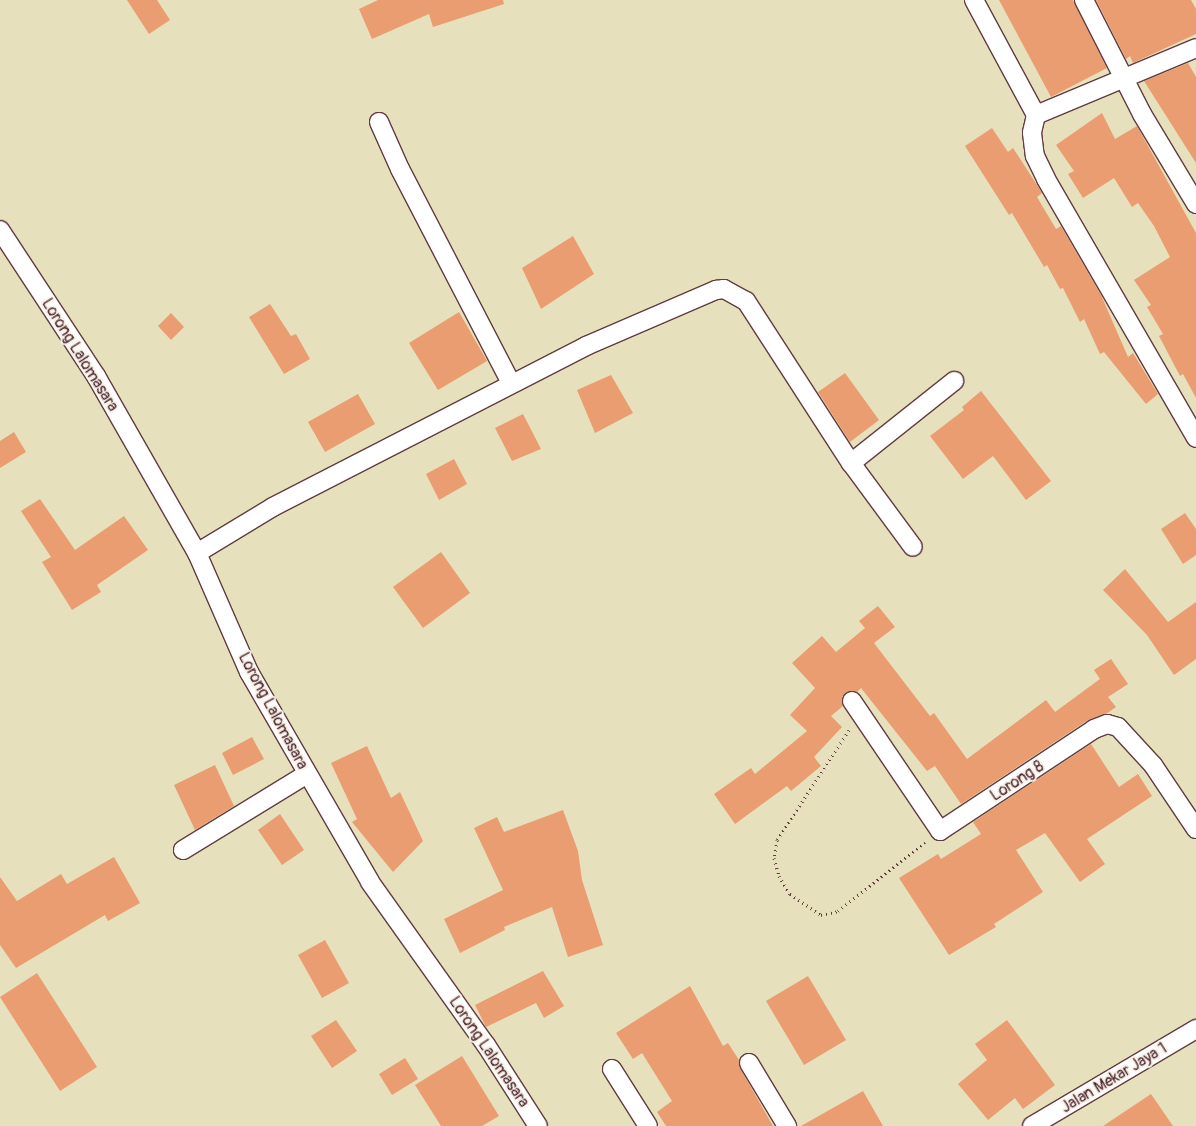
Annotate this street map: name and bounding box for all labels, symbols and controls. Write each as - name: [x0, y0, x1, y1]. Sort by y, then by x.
- street label: Lorong Lalomasara: [37, 295, 123, 415]
- street label: Lorong Lalomasara: [234, 649, 312, 773]
- street label: Lorong 8: [987, 757, 1047, 805]
- street label: Lorong Lalomasara: [445, 993, 533, 1111]
- street label: Jalan Mekar Jaya 1: [1058, 1039, 1170, 1117]

